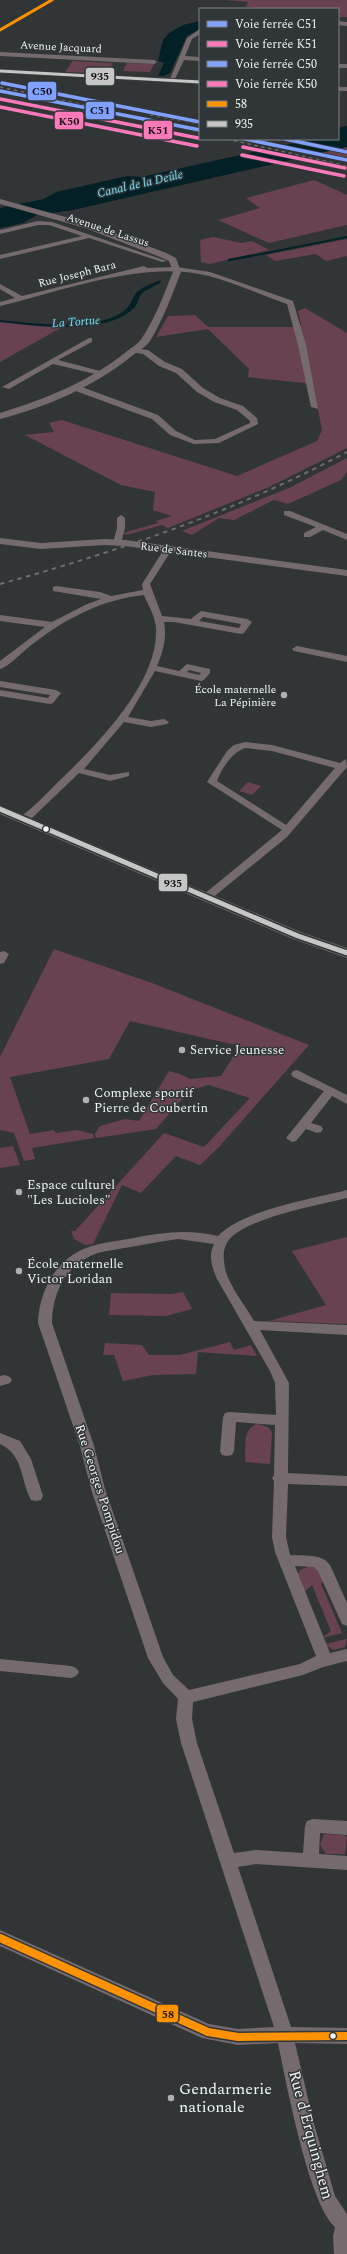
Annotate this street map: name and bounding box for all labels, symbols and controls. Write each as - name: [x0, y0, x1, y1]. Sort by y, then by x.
- legend: [199, 8, 339, 140]
- text: Voie ferrée C51: [235, 15, 317, 34]
- text: Voie ferrée K51: [235, 35, 317, 54]
- street label: Avenue Jacquard: [20, 36, 102, 58]
- text: Voie ferrée C50: [235, 55, 317, 74]
- line badge: 935: [85, 67, 115, 86]
- text: 935: [91, 68, 109, 85]
- text: Voie ferrée K50: [235, 75, 317, 94]
- line badge: C50: [27, 81, 57, 101]
- text: C50: [32, 83, 52, 100]
- text: 58: [235, 95, 247, 114]
- line badge: C51: [85, 101, 115, 120]
- text: C51: [90, 102, 110, 119]
- line badge: K50: [54, 111, 84, 130]
- text: K50: [59, 113, 79, 130]
- text: 935: [235, 115, 253, 134]
- line badge: K51: [143, 120, 173, 140]
- text: K51: [148, 122, 168, 139]
- water label: Canal de la Deûle: [95, 165, 185, 203]
- street label: Avenue de Lassus: [65, 209, 151, 251]
- street label: Rue Joseph Bara: [36, 256, 118, 292]
- water label: La Tortue: [51, 311, 101, 333]
- street label: Rue de Santes: [139, 537, 209, 563]
- place label: École maternelle La Pépinière: [194, 681, 276, 711]
- marker: École maternelle La Pépinière: [279, 690, 289, 700]
- unlabelled marker: [41, 824, 51, 834]
- line badge: 935: [158, 873, 188, 892]
- text: 935: [164, 875, 182, 892]
- place label: Service Jeunesse: [190, 1040, 284, 1060]
- marker: Service Jeunesse: [177, 1045, 187, 1055]
- place label: Complexe sportif Pierre de Coubertin: [94, 1083, 209, 1118]
- marker: Complexe sportif Pierre de Coubertin: [81, 1095, 91, 1105]
- place label: Espace culturel "Les Lucioles": [27, 1175, 115, 1210]
- marker: Espace culturel "Les Lucioles": [14, 1187, 24, 1197]
- place label: École maternelle Victor Loridan: [27, 1254, 123, 1289]
- marker: École maternelle Victor Loridan: [14, 1266, 24, 1276]
- street label: Rue Georges Pompidou: [70, 1422, 130, 1556]
- line badge: 58: [156, 2004, 179, 2023]
- text: 58: [162, 2006, 174, 2023]
- unlabelled marker: [328, 2031, 338, 2041]
- street label: Rue d'Erquinghem: [282, 2068, 340, 2202]
- place label: Gendarmerie nationale: [179, 2077, 272, 2119]
- marker: Gendarmerie nationale: [166, 2093, 176, 2103]

